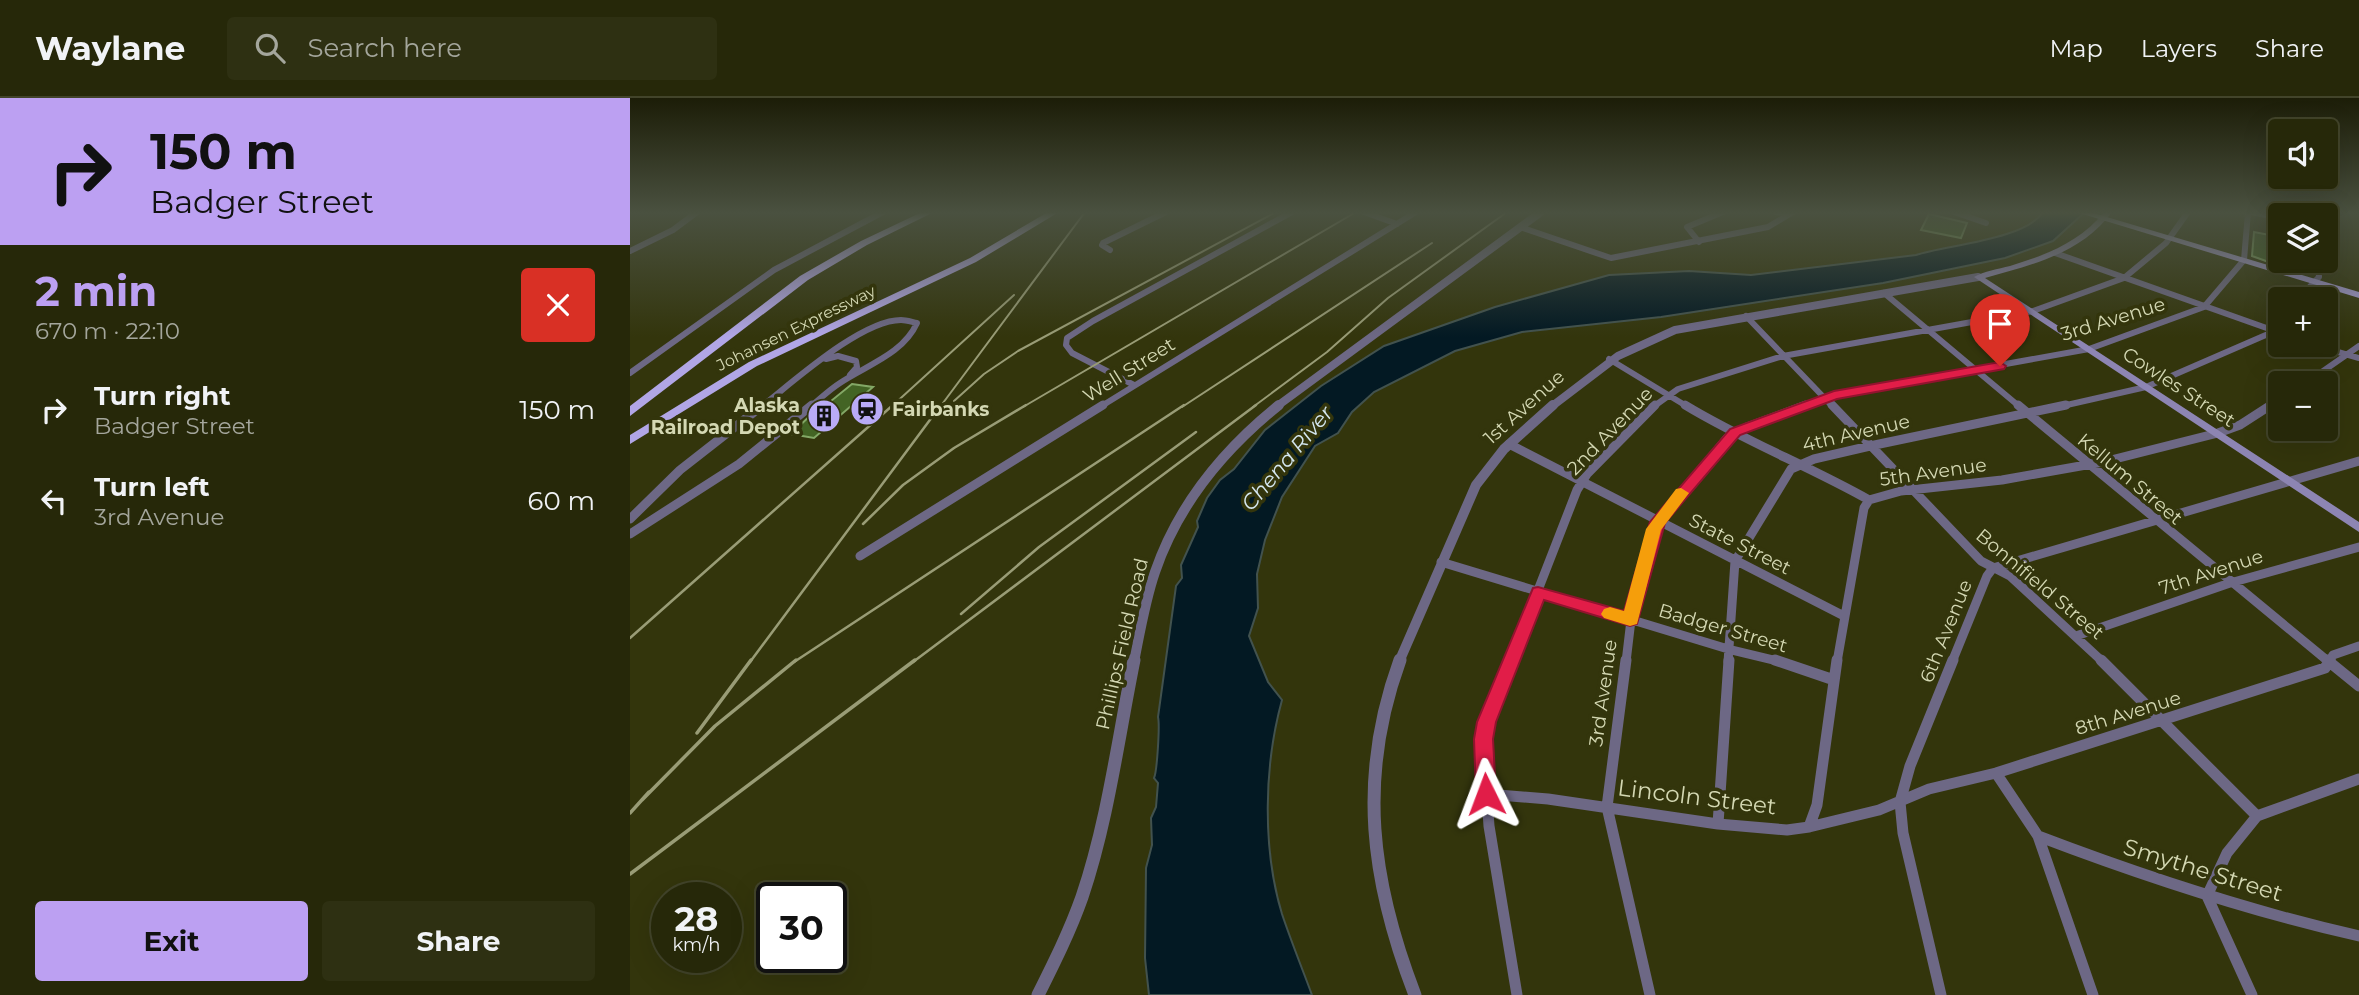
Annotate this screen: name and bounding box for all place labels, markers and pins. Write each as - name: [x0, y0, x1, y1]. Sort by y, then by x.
- pin: [1970, 294, 2030, 366]
- station icon: Fairbanks: [848, 390, 886, 428]
- place label: Alaska Railroad Depot: [651, 394, 800, 439]
- building icon: Alaska Railroad Depot: [805, 397, 843, 435]
- place label: Fairbanks: [892, 398, 989, 421]

